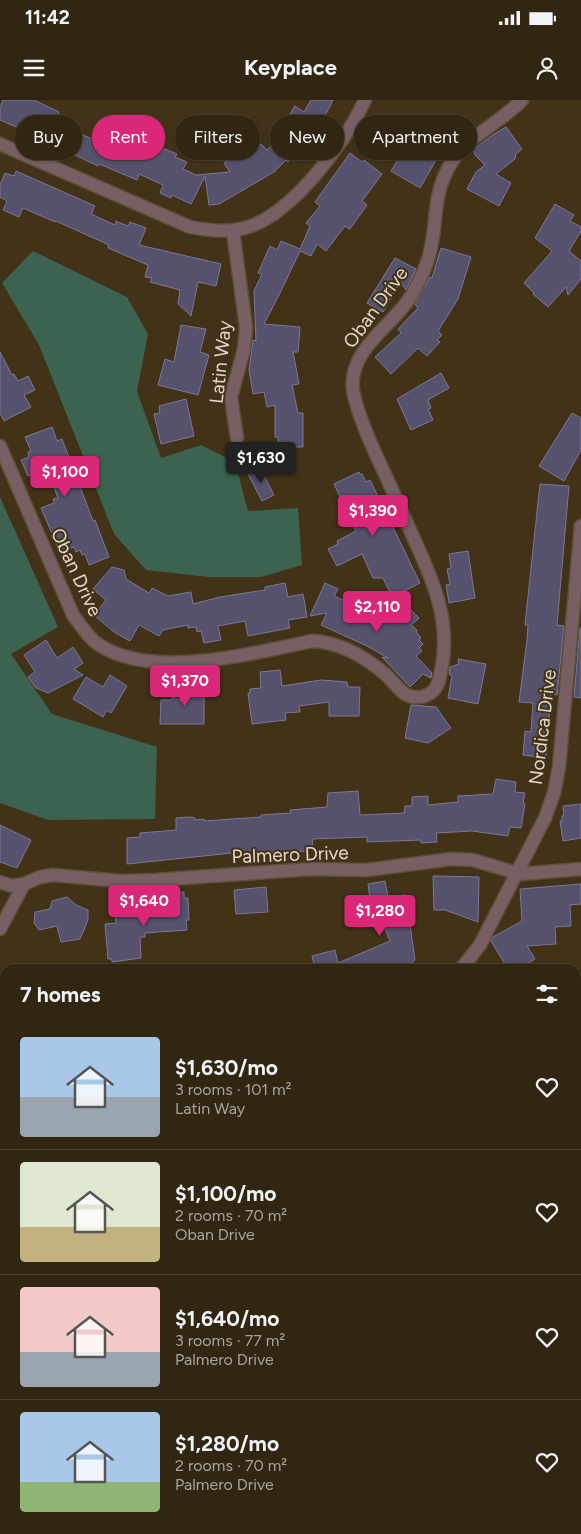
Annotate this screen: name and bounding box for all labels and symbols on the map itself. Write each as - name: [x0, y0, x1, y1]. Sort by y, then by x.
- street label: Oban Drive: [338, 262, 413, 352]
- street label: Latin Way: [205, 319, 236, 405]
- pin: $1,630: [220, 442, 302, 484]
- pin: $1,100: [24, 456, 106, 498]
- pin: $1,390: [332, 494, 414, 537]
- street label: Oban Drive: [46, 524, 107, 620]
- pin: $2,110: [336, 590, 418, 633]
- pin: $1,370: [144, 664, 226, 707]
- street label: Nordica Drive: [524, 668, 561, 786]
- street label: Palmero Drive: [231, 841, 349, 868]
- pin: $1,640: [103, 884, 185, 927]
- pin: $1,280: [339, 894, 421, 937]

